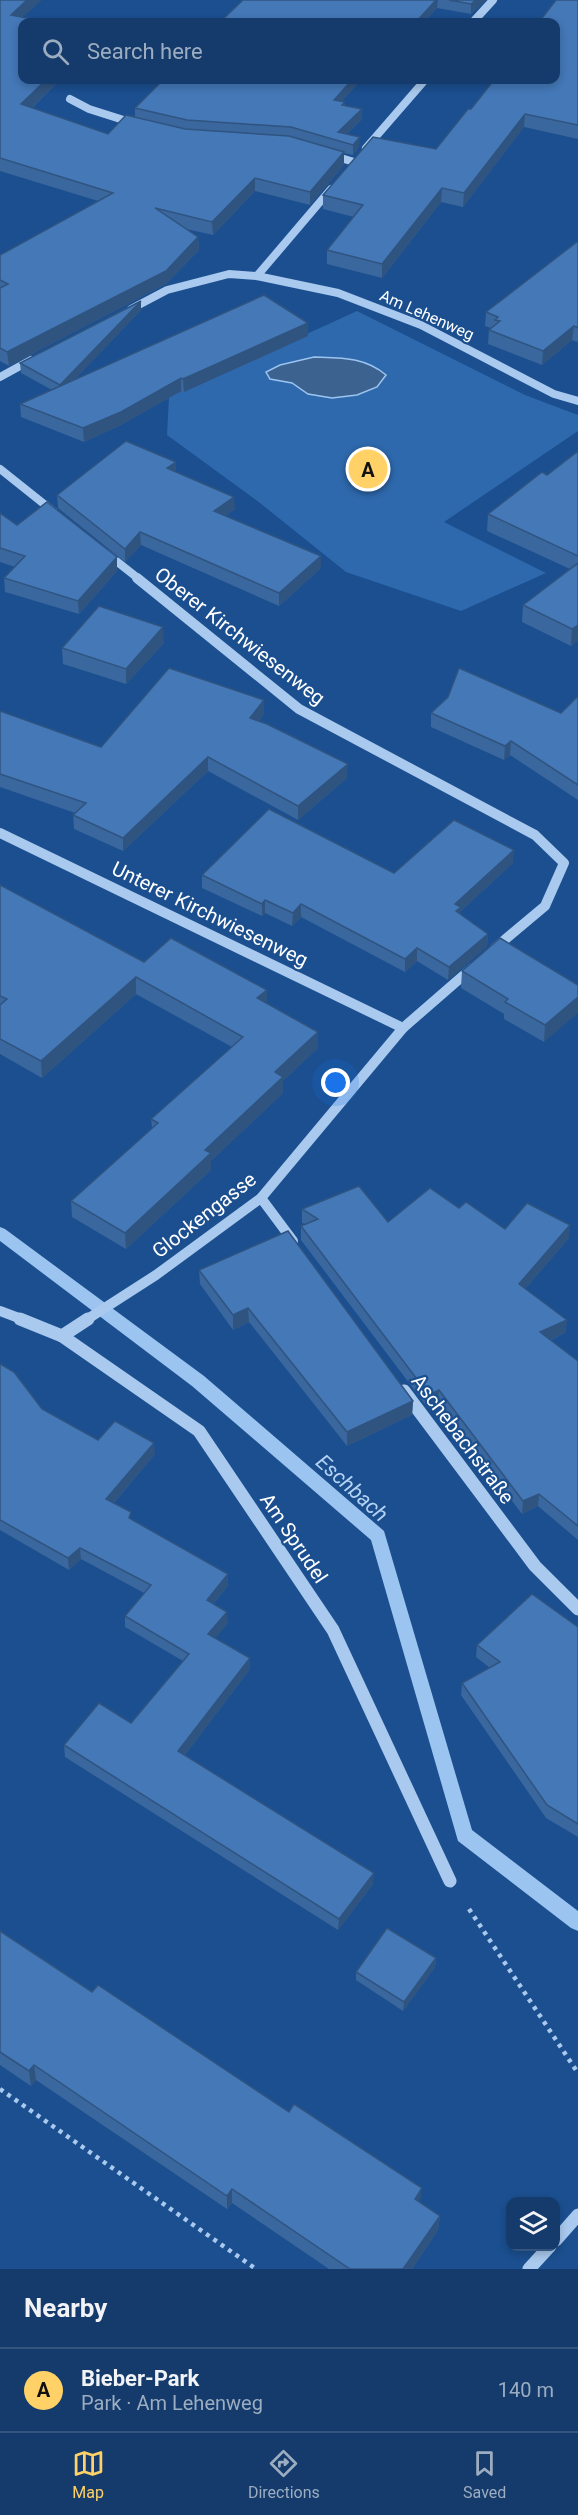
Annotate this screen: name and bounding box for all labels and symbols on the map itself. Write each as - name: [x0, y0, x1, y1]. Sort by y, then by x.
- street label: Am Lehenweg: [377, 286, 477, 344]
- pin: A: [348, 446, 388, 492]
- street label: Oberer Kirchwiesenweg: [150, 562, 330, 710]
- street label: Unterer Kirchwiesenweg: [108, 856, 312, 972]
- your location: [321, 1068, 350, 1097]
- street label: Glockengasse: [147, 1167, 261, 1263]
- street label: Aschebachstraße: [407, 1370, 519, 1508]
- water label: Eschbach: [311, 1450, 393, 1526]
- street label: Am Sprudel: [255, 1489, 333, 1587]

